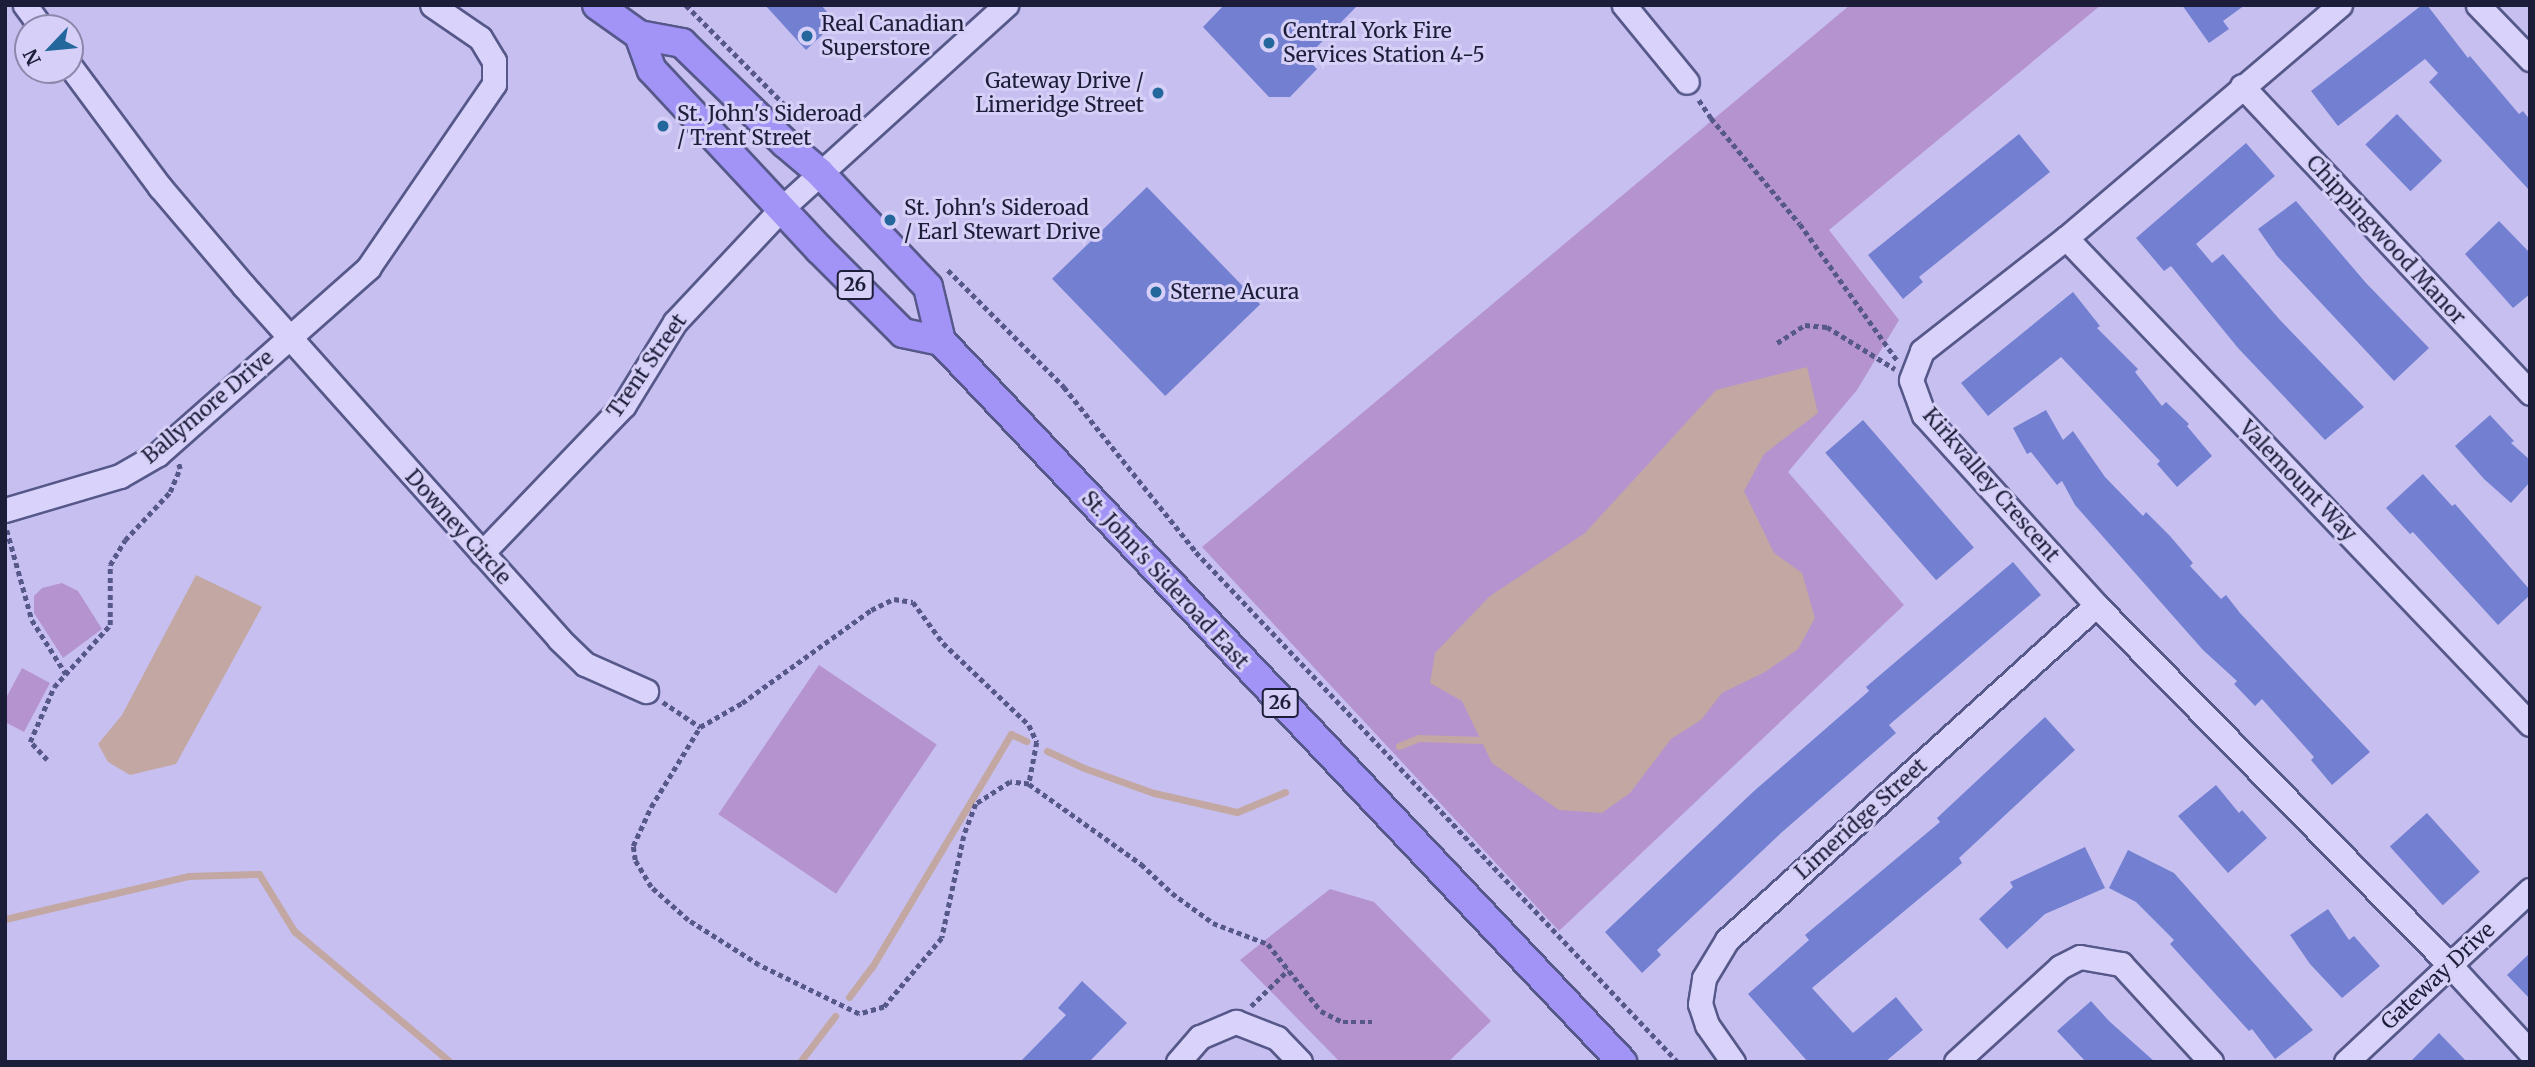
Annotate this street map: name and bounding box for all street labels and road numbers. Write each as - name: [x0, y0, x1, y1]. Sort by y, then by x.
- street label: Chippingwood Manor: [2301, 150, 2471, 330]
- road number: 26: [836, 270, 874, 300]
- street label: Trent Street: [602, 309, 692, 423]
- street label: Ballymore Drive: [137, 345, 279, 469]
- street label: Kirkvalley Crescent: [1917, 403, 2065, 567]
- street label: Valemount Way: [2234, 416, 2362, 546]
- street label: Downey Circle: [400, 464, 516, 590]
- street label: St. John's Sideroad East: [1076, 486, 1254, 674]
- road number: 26: [1261, 688, 1299, 718]
- street label: Limeridge Street: [1790, 753, 1932, 885]
- street label: Gateway Drive: [2376, 917, 2500, 1035]

